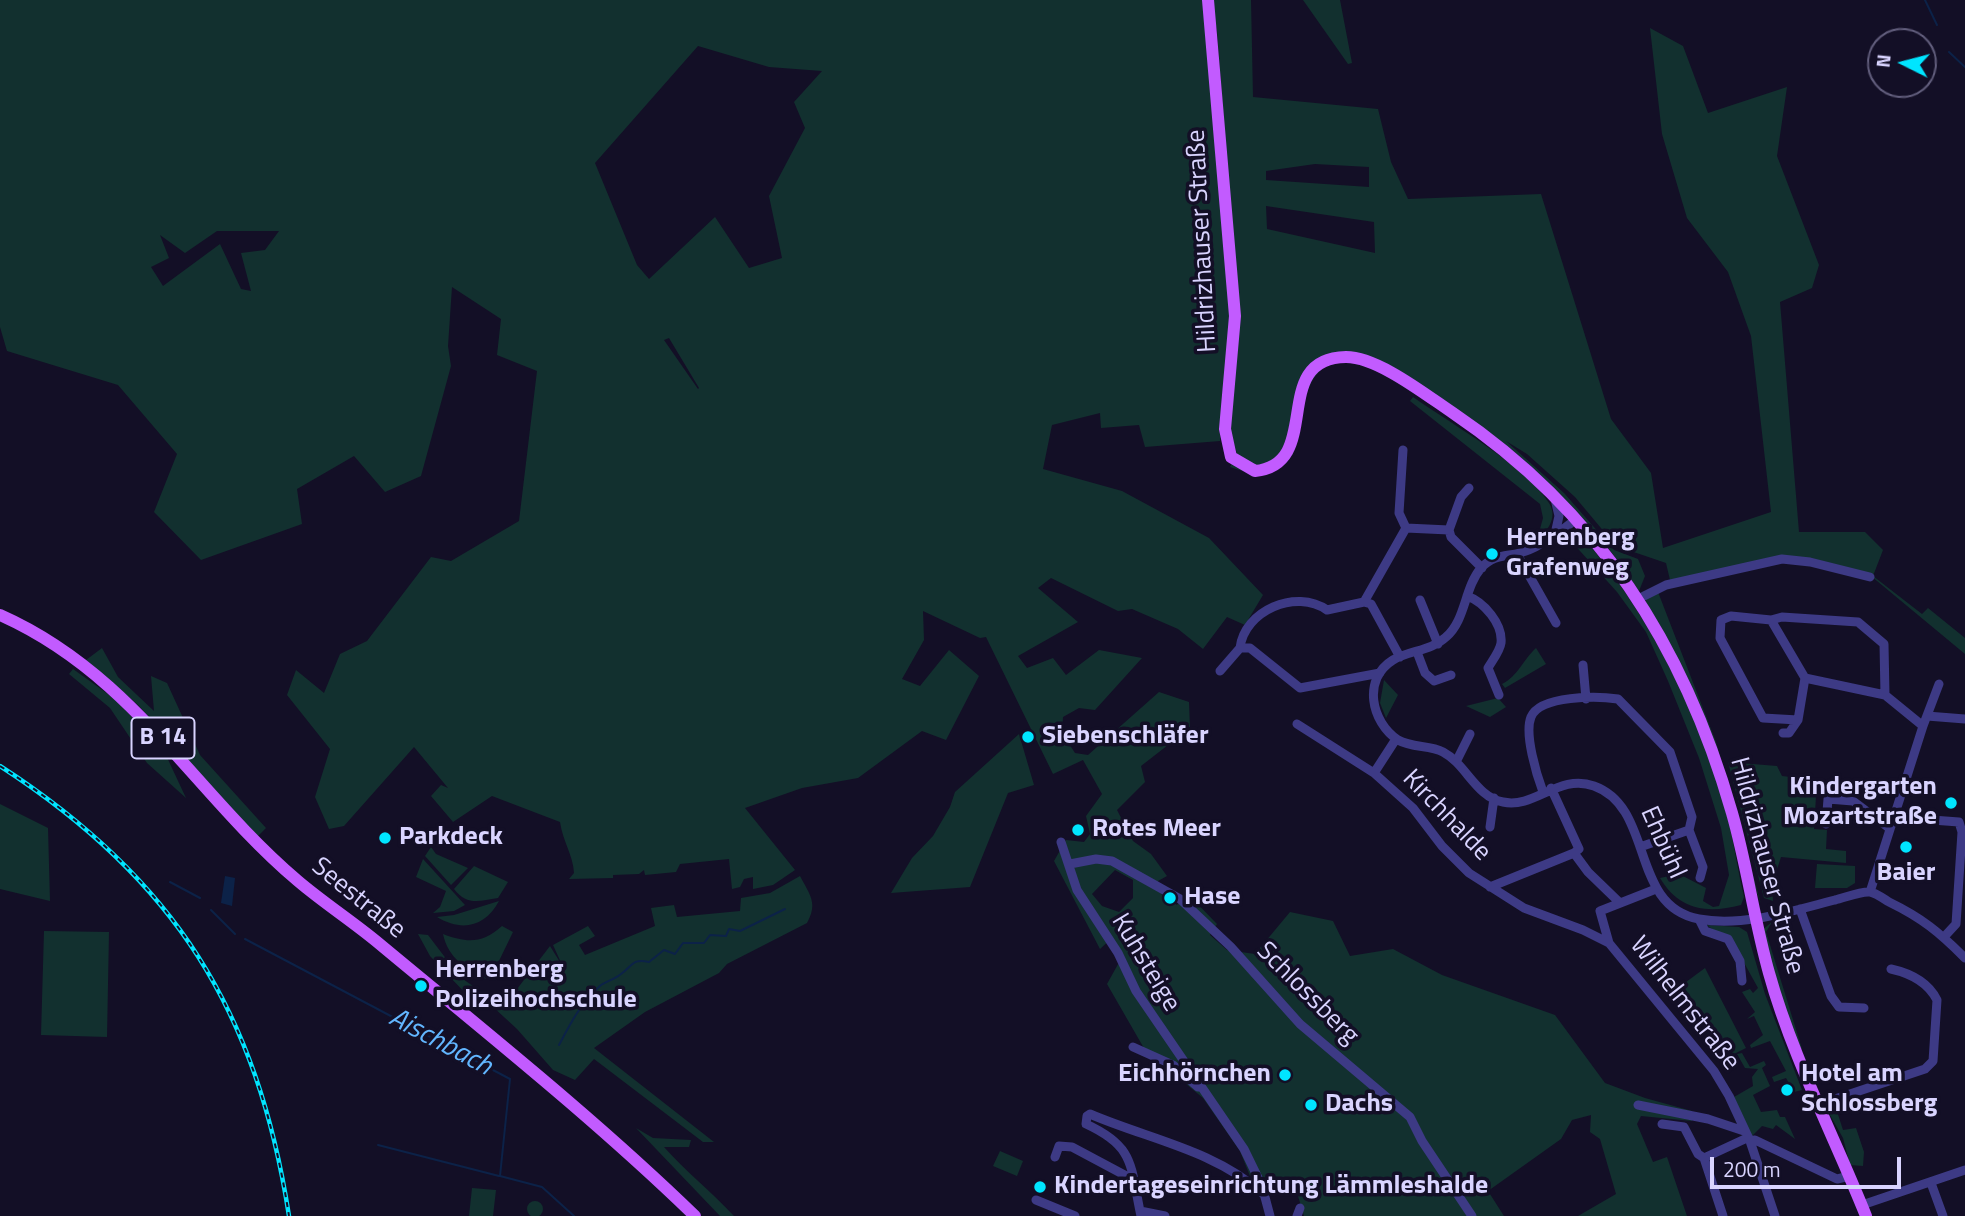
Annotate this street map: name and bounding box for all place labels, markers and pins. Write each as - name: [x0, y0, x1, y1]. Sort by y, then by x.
- place label: Herrenberg Grafenweg: [1506, 523, 1635, 584]
- marker: Herrenberg Grafenweg: [1484, 546, 1500, 562]
- place label: Siebenschläfer: [1042, 721, 1209, 753]
- marker: Siebenschläfer: [1020, 729, 1036, 745]
- place label: Kindergarten Mozartstraße: [1783, 772, 1937, 834]
- marker: Kindergarten Mozartstraße: [1943, 795, 1959, 811]
- place label: Rotes Meer: [1092, 814, 1221, 846]
- place label: Parkdeck: [399, 822, 503, 854]
- marker: Rotes Meer: [1070, 822, 1086, 838]
- marker: Parkdeck: [377, 830, 393, 846]
- marker: Baier: [1898, 839, 1914, 855]
- place label: Baier: [1877, 858, 1935, 890]
- place label: Hase: [1184, 882, 1240, 914]
- marker: Hase: [1162, 890, 1178, 906]
- place label: Herrenberg Polizeihochschule: [435, 955, 637, 1016]
- marker: Herrenberg Polizeihochschule: [413, 978, 429, 994]
- place label: Eichhörnchen: [1118, 1059, 1271, 1091]
- place label: Hotel am Schlossberg: [1801, 1059, 1937, 1120]
- marker: Eichhörnchen: [1277, 1067, 1293, 1083]
- marker: Hotel am Schlossberg: [1779, 1082, 1795, 1098]
- place label: Dachs: [1325, 1089, 1393, 1121]
- marker: Dachs: [1303, 1097, 1319, 1113]
- place label: Kindertageseinrichtung Lämmleshalde: [1054, 1171, 1488, 1203]
- marker: Kindertageseinrichtung Lämmleshalde: [1032, 1179, 1048, 1195]

